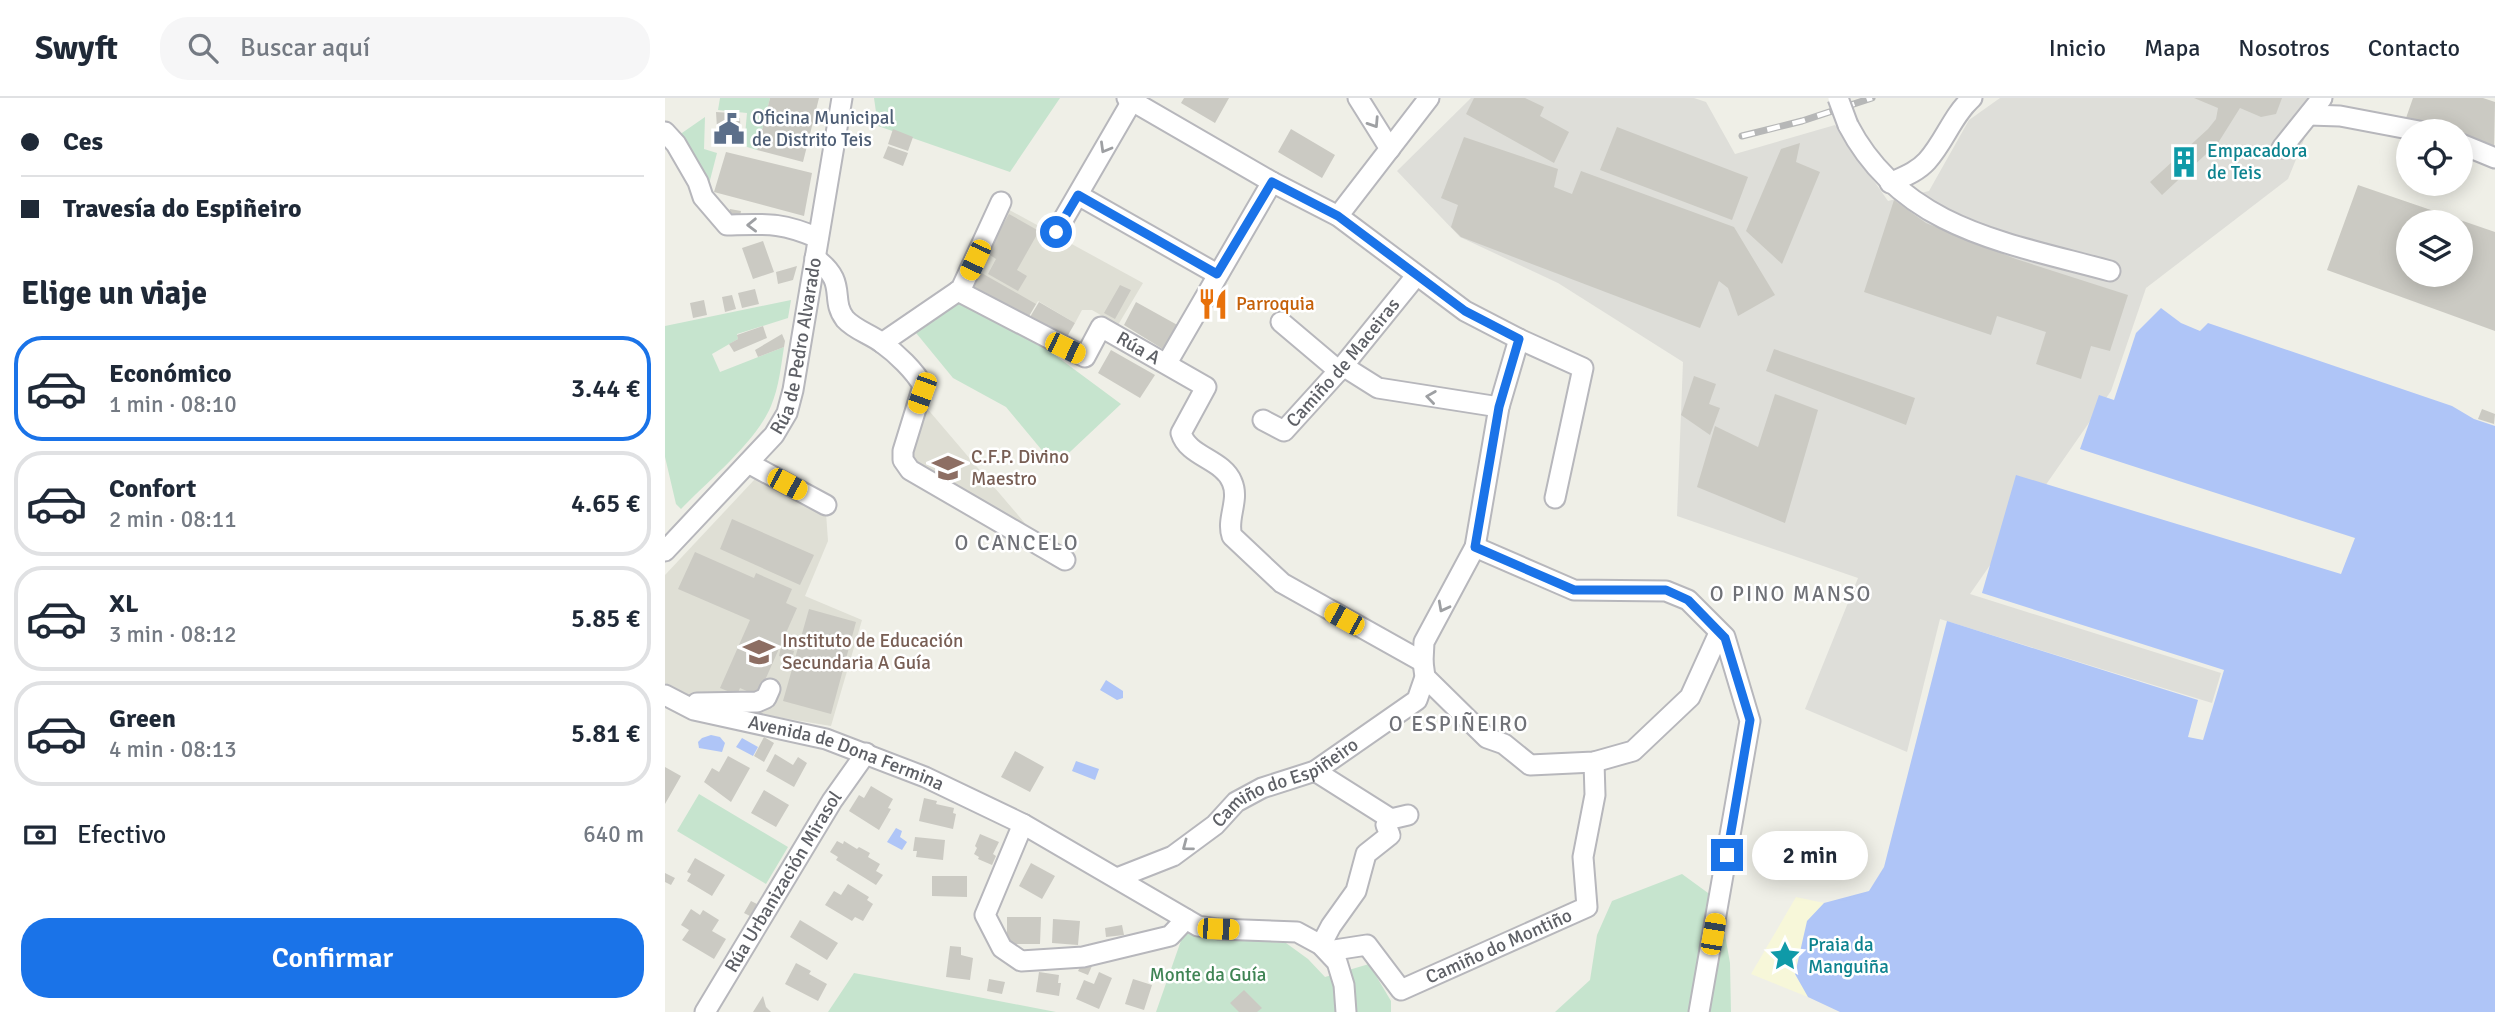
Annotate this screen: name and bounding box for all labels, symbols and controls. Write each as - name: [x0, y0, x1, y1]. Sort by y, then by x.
- search box: [160, 17, 650, 80]
- text: Swyft: [35, 28, 118, 69]
- icon: search: [184, 29, 222, 67]
- text: Buscar aquí: [240, 32, 370, 64]
- text: Inicio: [2049, 33, 2106, 63]
- text: Mapa: [2144, 33, 2200, 63]
- text: Nosotros: [2238, 33, 2330, 63]
- text: Contacto: [2368, 33, 2460, 63]
- place label: Oficina Municipal de Distrito Teis: [752, 106, 895, 152]
- public building icon: Oficina Municipal de Distrito Teis: [712, 112, 746, 146]
- one-way arrow: [1365, 116, 1378, 129]
- map controls: [2396, 119, 2473, 287]
- button: locate: [2396, 119, 2473, 196]
- text: Ces: [63, 126, 103, 158]
- place label: Empacadora de Teis: [2207, 139, 2307, 185]
- one-way arrow: [1100, 140, 1113, 153]
- building icon: Empacadora de Teis: [2167, 145, 2201, 179]
- text: Travesía do Espiñeiro: [63, 193, 302, 225]
- button: layers: [2396, 210, 2473, 287]
- route start: [1040, 216, 1072, 248]
- one-way arrow: [747, 217, 758, 232]
- car: [957, 237, 994, 283]
- street label: Rúa de Pedro Alvarado: [765, 256, 827, 439]
- text: Elige un viaje: [21, 274, 207, 313]
- restaurant icon: Parroquia: [1196, 287, 1230, 321]
- place label: Parroquia: [1236, 292, 1315, 316]
- street label: Camiño de Maceiras: [1281, 293, 1405, 432]
- street label: Rúa A: [1112, 326, 1165, 371]
- car: [1042, 329, 1089, 367]
- icon: car: [25, 357, 88, 420]
- text: Económico: [109, 358, 232, 390]
- car: [905, 370, 940, 416]
- text: 3.44 €: [571, 373, 640, 405]
- text: 1 min · 08:10: [109, 390, 237, 419]
- one-way arrow: [1426, 390, 1437, 405]
- place label: C.F.P. Divino Maestro: [971, 445, 1069, 491]
- school or university icon: C.F.P. Divino Maestro: [931, 451, 965, 485]
- car: [764, 465, 811, 503]
- icon: car: [25, 472, 88, 535]
- text: Confort: [109, 473, 196, 505]
- text: 4.65 €: [571, 488, 640, 520]
- text: 2 min · 08:11: [109, 505, 237, 534]
- district label: O CANCELO: [955, 530, 1080, 556]
- district label: O PINO MANSO: [1710, 581, 1872, 607]
- icon: car: [25, 587, 88, 650]
- text: XL: [109, 588, 139, 620]
- car: [1321, 600, 1368, 638]
- one-way arrow: [1438, 600, 1451, 612]
- text: 5.85 €: [571, 603, 640, 635]
- text: 3 min · 08:12: [109, 620, 237, 649]
- place label: Instituto de Educación Secundaria A Guía: [782, 629, 963, 675]
- school or university icon: Instituto de Educación Secundaria A Guía: [742, 635, 776, 669]
- icon: car: [25, 702, 88, 765]
- text: Green: [109, 703, 176, 735]
- street label: Avenida de Dona Fermina: [746, 710, 948, 796]
- district label: O ESPIÑEIRO: [1389, 711, 1529, 737]
- text: 5.81 €: [571, 718, 640, 750]
- street label: Camiño do Espiñeiro: [1207, 732, 1363, 833]
- text: 4 min · 08:13: [109, 735, 237, 764]
- street label: Rúa Urbanización Mirasol: [720, 786, 847, 977]
- icon: cash: [21, 816, 59, 854]
- text: Efectivo: [77, 819, 166, 851]
- text: 640 m: [583, 820, 644, 849]
- callout: 2 min: [1751, 830, 1867, 880]
- one-way arrow: [1183, 837, 1195, 850]
- route end: [1711, 839, 1743, 871]
- text: 2 min: [1782, 841, 1838, 870]
- street label: Camiño do Montiño: [1422, 903, 1576, 989]
- car: [1700, 911, 1727, 957]
- button: Confirmar: [21, 918, 644, 998]
- car: [1197, 918, 1240, 940]
- place label: Praia da Manguiña: [1808, 933, 1889, 979]
- place icon: Praia da Manguiña: [1768, 939, 1802, 973]
- park label: Monte da Guía: [1150, 963, 1266, 987]

